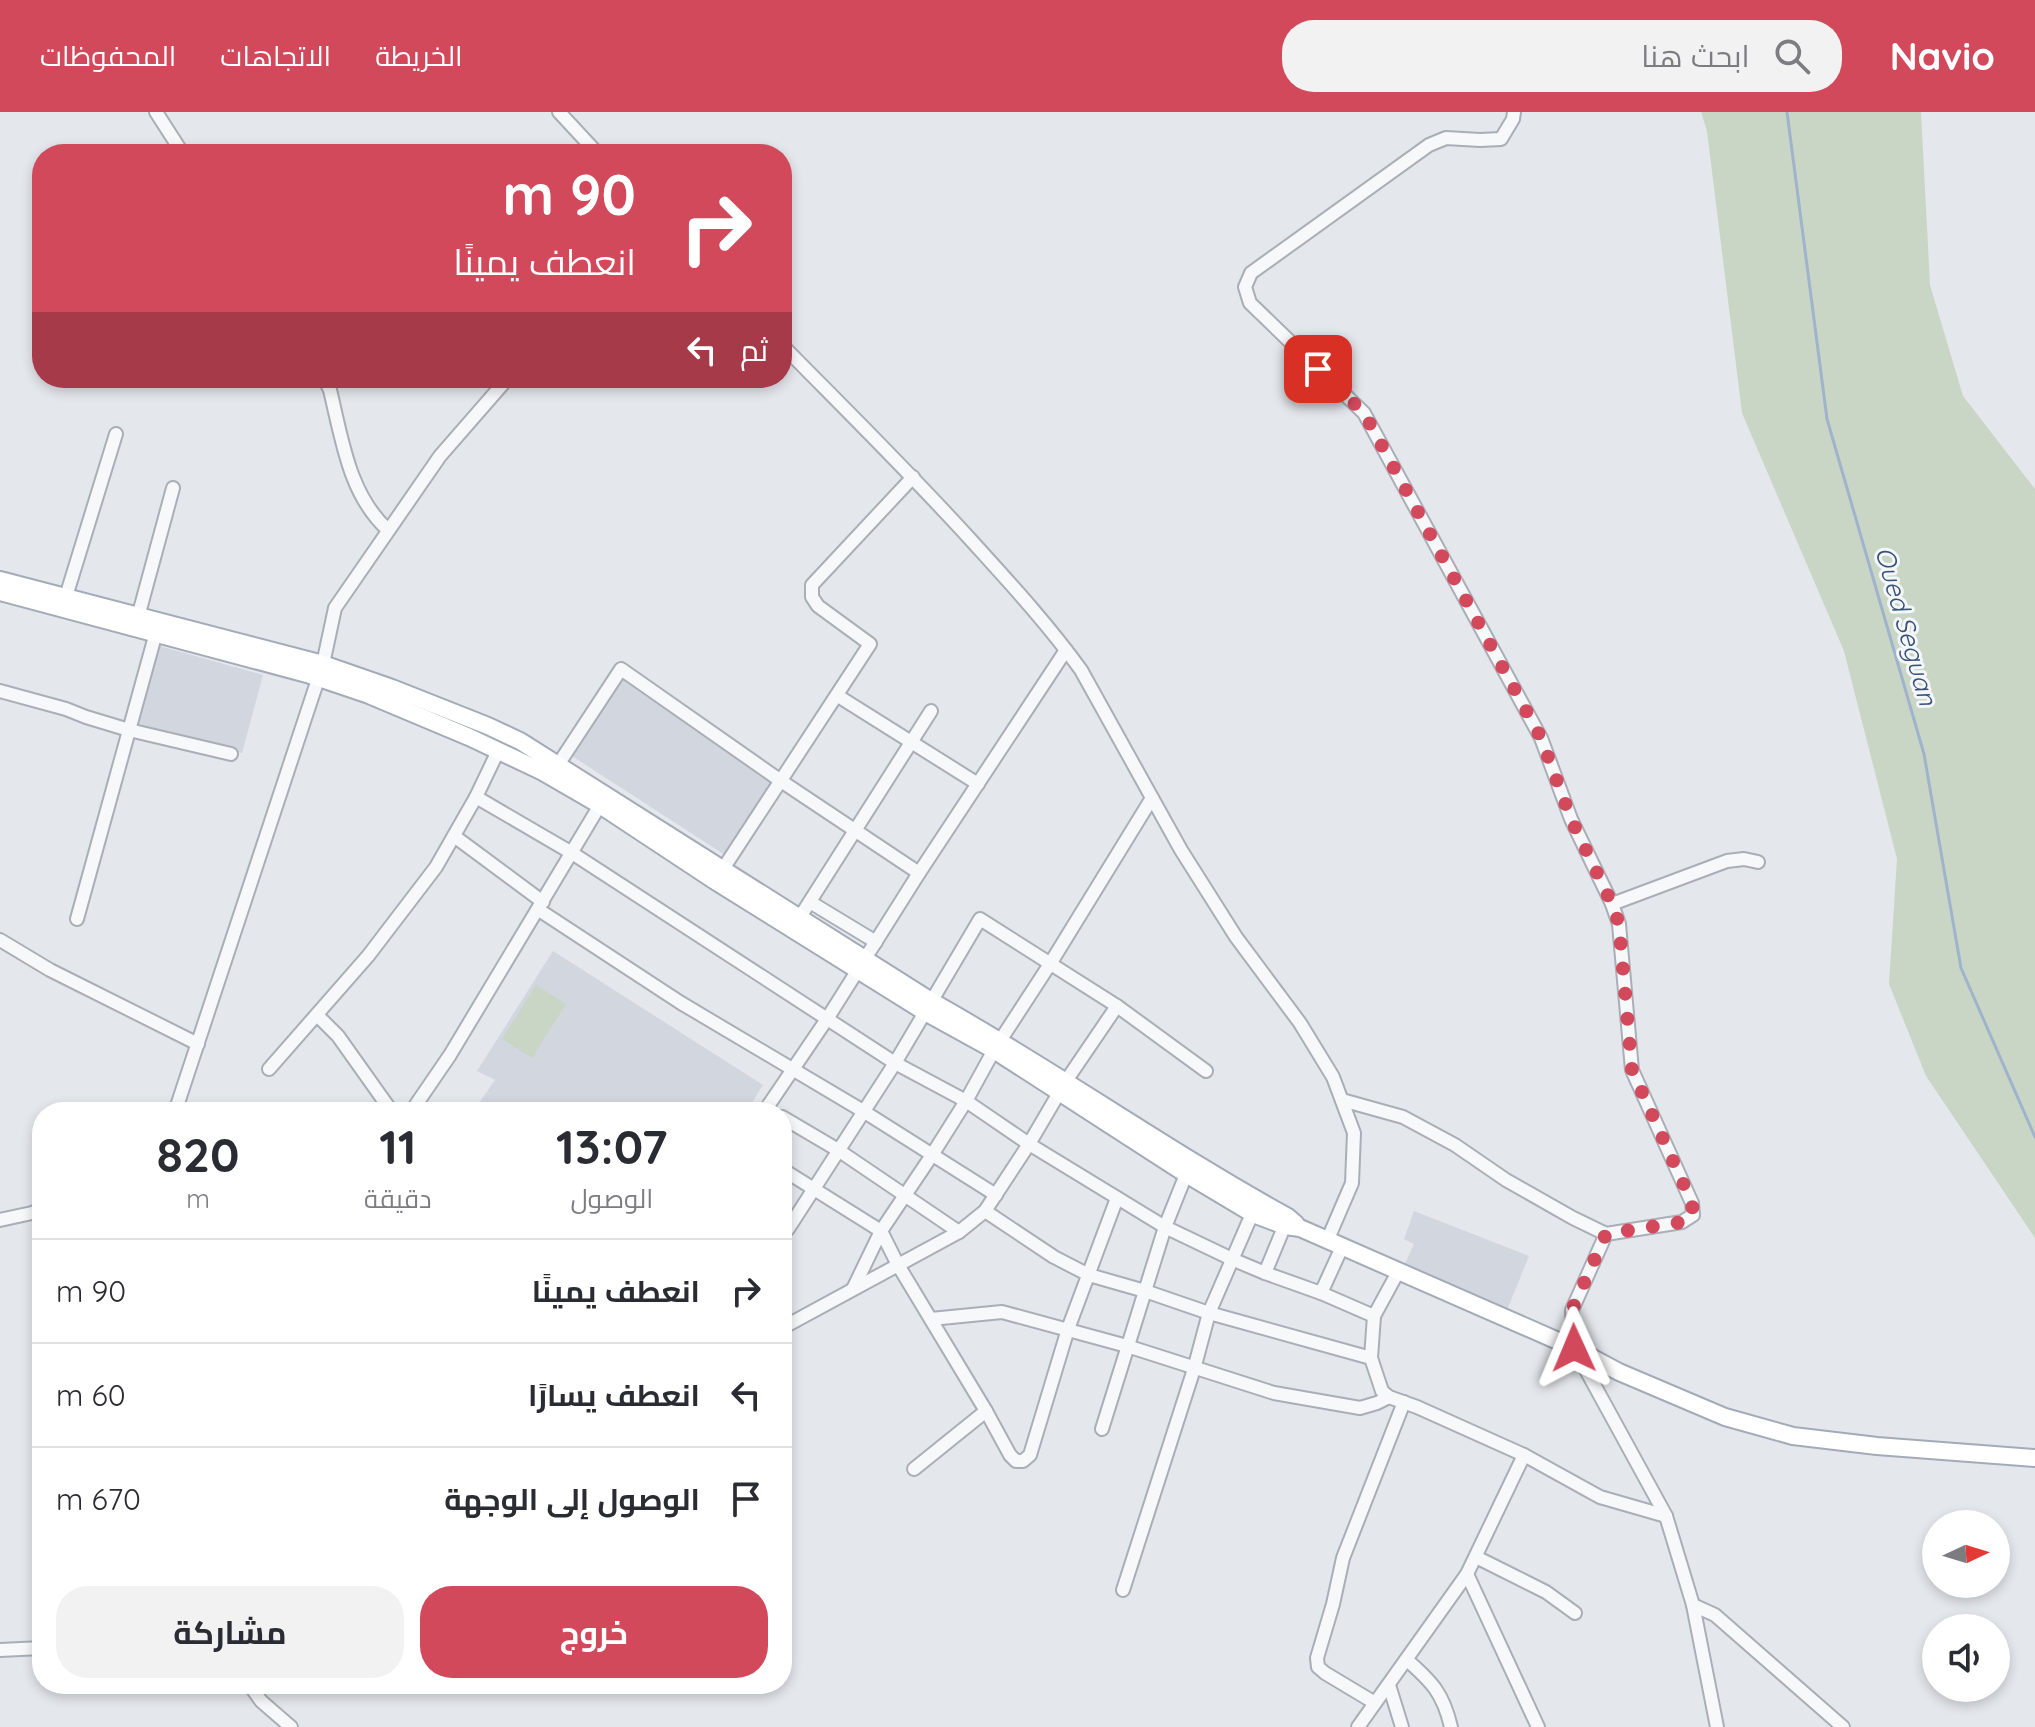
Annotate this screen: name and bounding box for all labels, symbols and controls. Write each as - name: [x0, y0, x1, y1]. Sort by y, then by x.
- search box: [1282, 20, 1842, 92]
- text: Navio: [1890, 32, 1995, 80]
- icon: search: [1770, 34, 1814, 78]
- text: ابحث هنا: [1641, 37, 1750, 75]
- text: المحفوظات: [40, 38, 176, 73]
- text: الاتجاهات: [220, 38, 331, 73]
- text: الخريطة: [375, 38, 463, 73]
- text: 90 m: [502, 159, 636, 229]
- icon: right: [664, 176, 768, 280]
- text: انعطف يمينًا: [453, 239, 636, 284]
- icon: left: [680, 328, 724, 372]
- text: ثم: [740, 331, 768, 369]
- pin: [1284, 335, 1352, 403]
- icon: arrive: [1296, 347, 1340, 391]
- water label: Oued Seguan: [1868, 543, 1945, 710]
- text: 11: [379, 1116, 417, 1176]
- text: 13:07: [556, 1116, 668, 1176]
- text: 820: [156, 1124, 240, 1184]
- text: m: [186, 1182, 210, 1215]
- text: دقيقة: [364, 1182, 432, 1215]
- text: الوصول: [570, 1182, 653, 1215]
- icon: right: [724, 1269, 768, 1313]
- text: 90 m: [56, 1272, 126, 1310]
- text: انعطف يمينًا: [532, 1272, 700, 1310]
- position arrow: [1532, 1306, 1616, 1390]
- icon: left: [724, 1373, 768, 1417]
- text: 60 m: [56, 1376, 126, 1414]
- text: انعطف يسارًا: [528, 1376, 700, 1414]
- icon: arrive: [724, 1477, 768, 1521]
- text: 670 m: [56, 1480, 141, 1518]
- text: الوصول إلى الوجهة: [444, 1480, 700, 1518]
- north arrow: [1922, 1510, 2010, 1598]
- map controls: [1922, 1510, 2010, 1702]
- button: مشاركة: [56, 1586, 404, 1678]
- button: خروج: [420, 1586, 768, 1678]
- button: sound: [1922, 1614, 2010, 1702]

